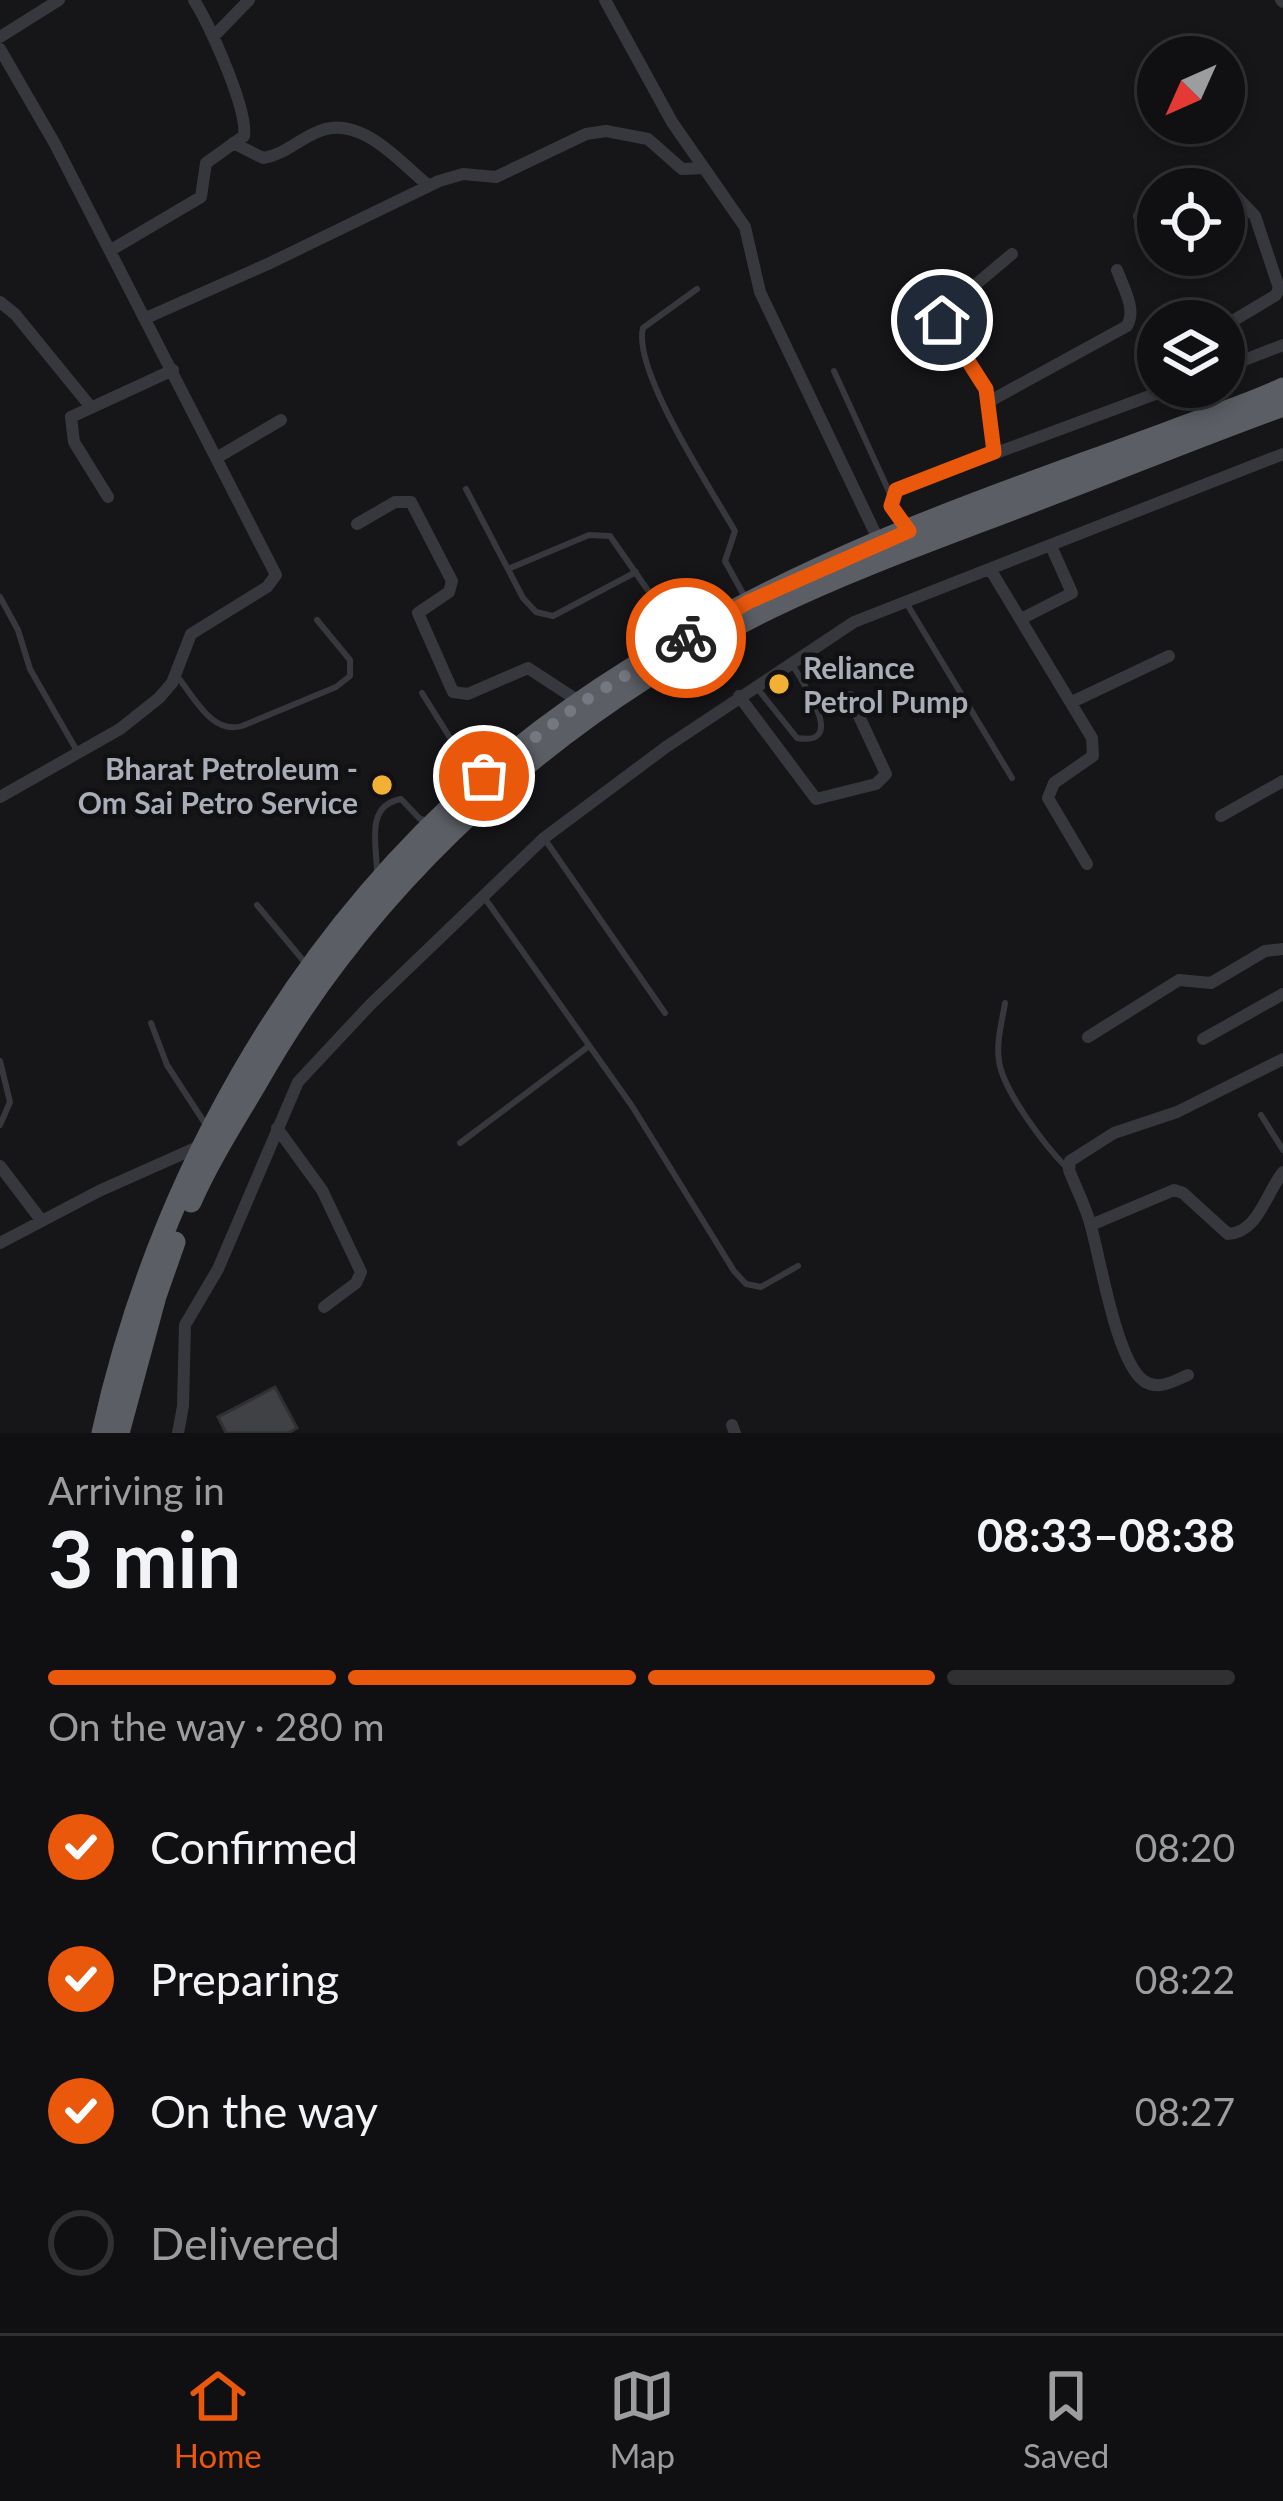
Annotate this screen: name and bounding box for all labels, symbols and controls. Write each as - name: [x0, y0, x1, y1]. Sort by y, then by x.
- north arrow: [1137, 36, 1245, 144]
- map controls: [1137, 36, 1245, 408]
- button: locate: [1137, 168, 1245, 276]
- pin: [891, 269, 993, 371]
- icon: home: [909, 287, 975, 353]
- button: layers: [1137, 300, 1245, 408]
- courier: [626, 578, 746, 698]
- icon: bike: [653, 605, 719, 671]
- place label: Reliance Petrol Pump: [803, 649, 968, 719]
- marker: Reliance Petrol Pump: [766, 671, 792, 697]
- pin: [433, 725, 535, 827]
- icon: bag: [451, 743, 517, 809]
- place label: Bharat Petroleum - Om Sai Petro Service: [78, 750, 358, 820]
- marker: Bharat Petroleum - Om Sai Petro Service: [369, 772, 395, 798]
- text: Arriving in: [48, 1467, 225, 1513]
- text: 08:33–08:38: [977, 1508, 1235, 1562]
- text: 3 min: [48, 1511, 241, 1605]
- text: On the way · 280 m: [48, 1703, 385, 1749]
- icon: check: [48, 1814, 114, 1880]
- text: Confirmed: [150, 1820, 358, 1874]
- text: 08:20: [1135, 1824, 1235, 1870]
- icon: check: [48, 1946, 114, 2012]
- text: Preparing: [150, 1952, 339, 2006]
- text: 08:22: [1135, 1956, 1235, 2002]
- icon: check: [48, 2078, 114, 2144]
- text: On the way: [150, 2084, 378, 2138]
- text: 08:27: [1135, 2088, 1235, 2134]
- text: Delivered: [150, 2216, 340, 2270]
- tab: Home: [174, 2363, 262, 2475]
- tab: Map: [609, 2363, 675, 2475]
- tab: Saved: [1023, 2363, 1109, 2475]

